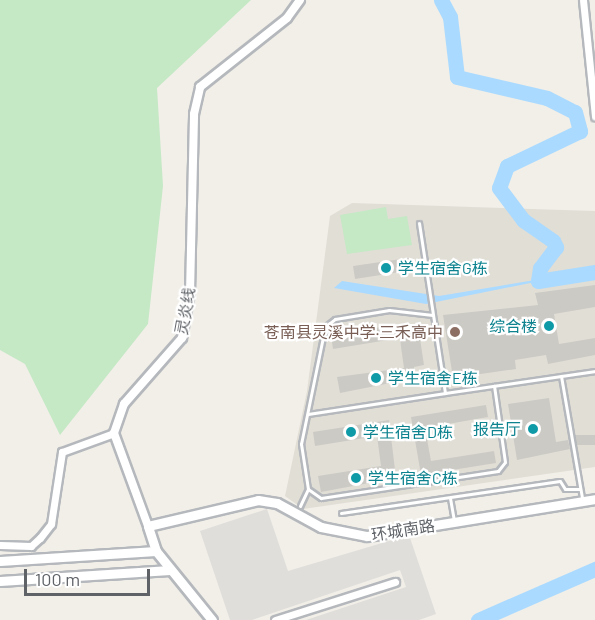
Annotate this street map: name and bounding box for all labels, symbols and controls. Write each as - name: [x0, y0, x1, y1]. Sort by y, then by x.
- place label: 学生宿舍G栋: [398, 258, 488, 278]
- marker: 学生宿舍G栋: [379, 261, 393, 275]
- street label: 灵炎线: [171, 286, 199, 336]
- place label: 综合楼: [489, 316, 537, 336]
- marker: 综合楼: [542, 319, 556, 333]
- place label: 苍南县灵溪中学·三禾高中: [264, 322, 443, 342]
- marker: 苍南县灵溪中学·三禾高中: [448, 325, 462, 339]
- place label: 学生宿舍E栋: [388, 368, 478, 388]
- marker: 学生宿舍E栋: [369, 371, 383, 385]
- place label: 报告厅: [473, 419, 521, 439]
- place label: 学生宿舍D栋: [363, 422, 453, 442]
- marker: 报告厅: [526, 422, 540, 436]
- marker: 学生宿舍D栋: [344, 425, 358, 439]
- place label: 学生宿舍C栋: [368, 468, 458, 488]
- marker: 学生宿舍C栋: [349, 471, 363, 485]
- street label: 环城南路: [370, 516, 436, 544]
- scale bar: [27, 557, 153, 595]
- text: 100 m: [35, 568, 80, 590]

